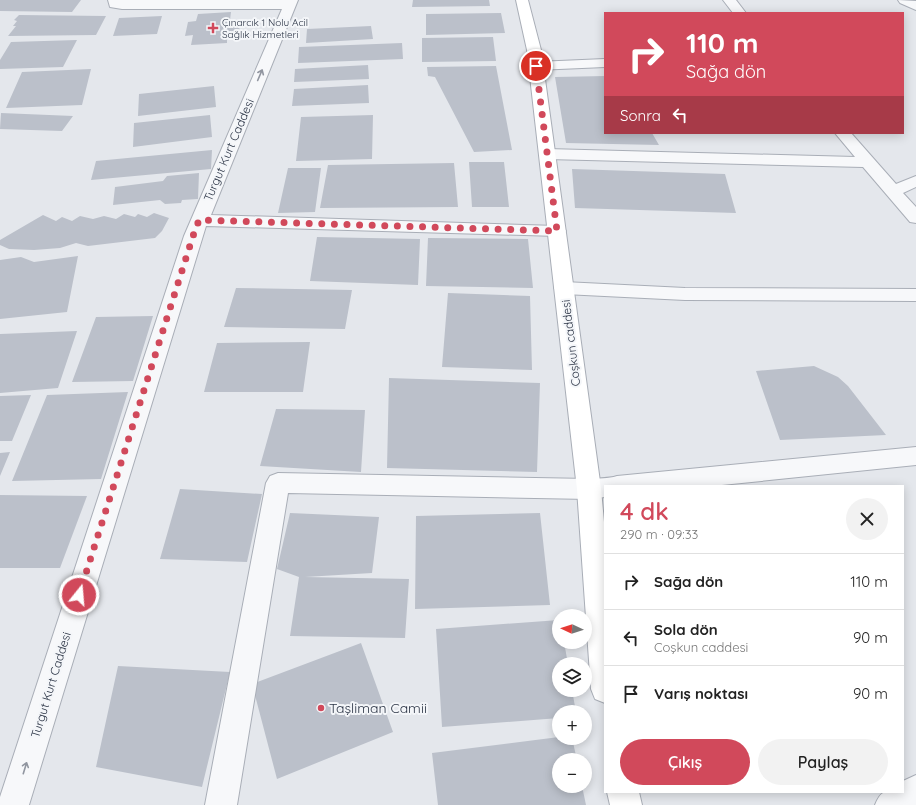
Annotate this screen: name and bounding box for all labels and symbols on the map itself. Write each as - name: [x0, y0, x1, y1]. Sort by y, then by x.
- place label: Çınarcık 1 Nolu Acil Sağlık Hizmetleri: [222, 16, 308, 41]
- marker: Çınarcık 1 Nolu Acil Sağlık Hizmetleri: [207, 22, 219, 34]
- pin: [519, 49, 553, 83]
- one-way arrow: [257, 70, 264, 82]
- street label: Turgut Kurt Caddesi: [200, 96, 257, 203]
- street label: Coşkun caddesi: [558, 299, 583, 387]
- position arrow: [58, 574, 100, 616]
- north arrow: [552, 609, 592, 649]
- street label: Turgut Kurt Caddesi: [27, 630, 74, 740]
- place label: Taşliman Camii: [329, 699, 427, 717]
- marker: Taşliman Camii: [316, 703, 326, 713]
- one-way arrow: [22, 761, 29, 774]

